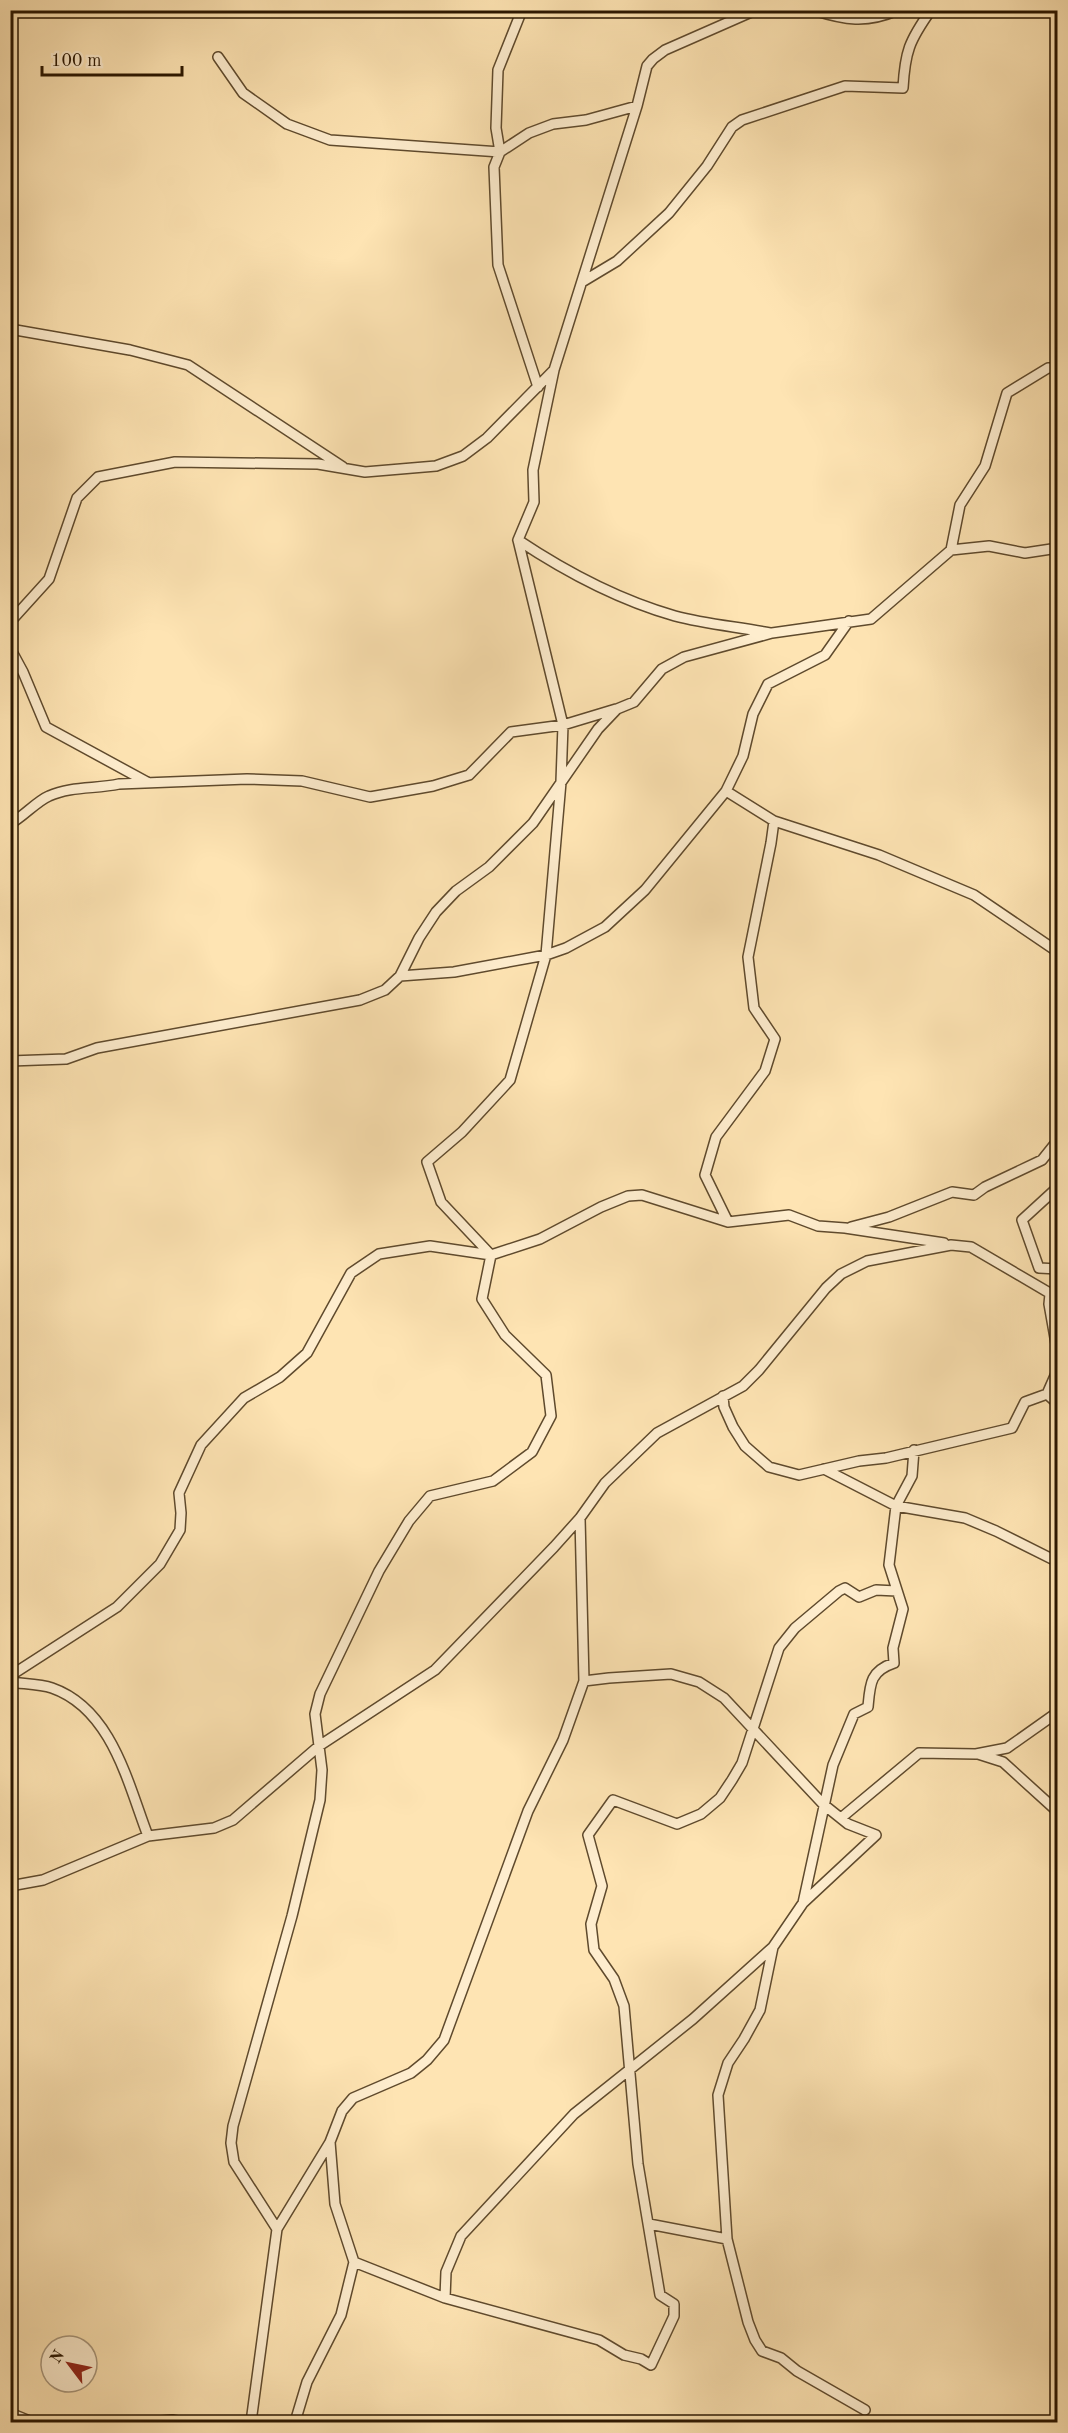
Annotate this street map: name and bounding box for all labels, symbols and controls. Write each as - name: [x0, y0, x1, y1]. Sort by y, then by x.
- scale bar: [42, 39, 182, 77]
- text: 100 m: [51, 52, 102, 70]
- north arrow: [39, 2334, 99, 2394]
- text: N: [48, 2347, 68, 2367]

